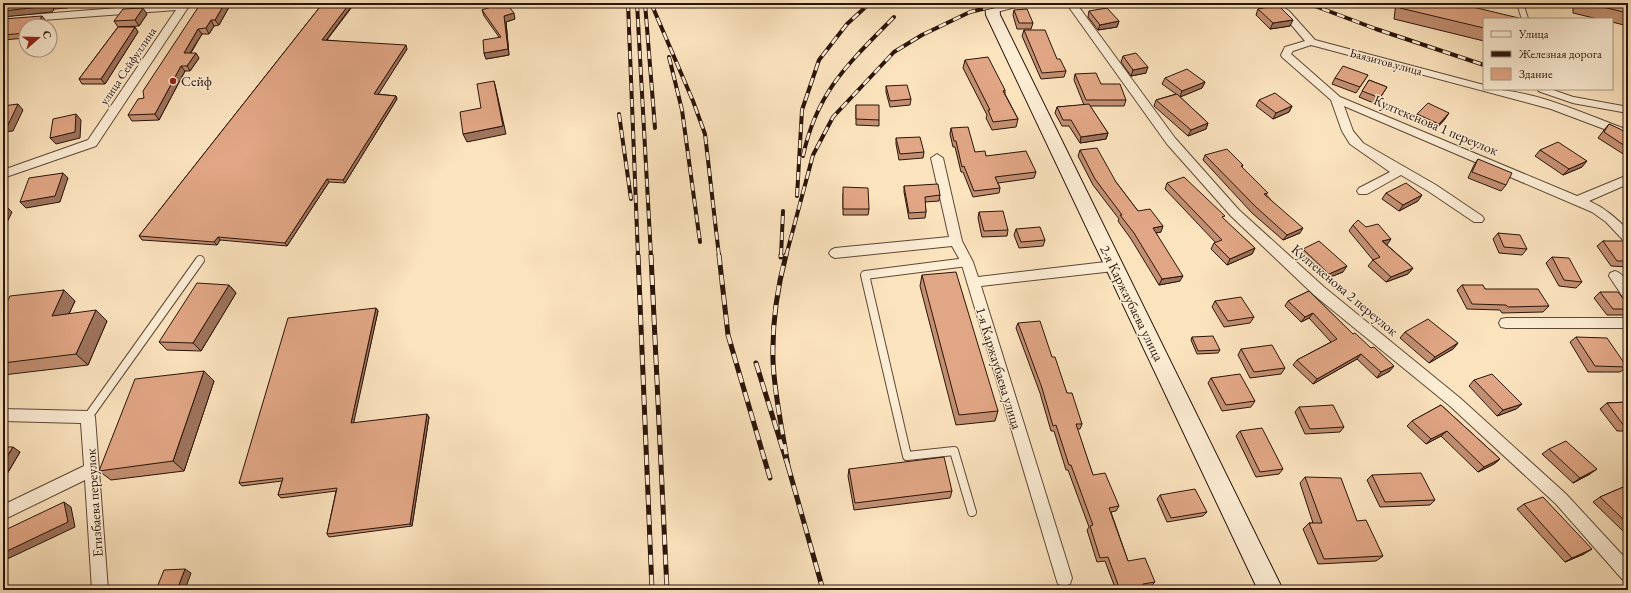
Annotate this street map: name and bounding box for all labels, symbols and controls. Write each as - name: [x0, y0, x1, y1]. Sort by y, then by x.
- north arrow: [18, 18, 58, 58]
- legend: [1483, 18, 1613, 90]
- street label: улица Сейфуллина: [96, 24, 160, 108]
- text: Улица: [1518, 26, 1549, 42]
- text: С: [39, 29, 55, 41]
- street label: Баязитов улица: [1348, 45, 1424, 79]
- text: Железная дорога: [1518, 46, 1602, 62]
- text: Здание: [1519, 66, 1553, 82]
- place label: Сейф: [181, 72, 212, 90]
- marker: Сейф: [168, 76, 178, 86]
- street label: Култекенова 1 переулок: [1371, 91, 1501, 160]
- street label: Култекенова 2 переулок: [1288, 240, 1402, 340]
- street label: 2-я Каржаубаева улица: [1096, 242, 1168, 364]
- street label: 1-я Каржаубаева улица: [972, 305, 1026, 432]
- street label: Егизбаева переулок: [81, 448, 107, 558]

